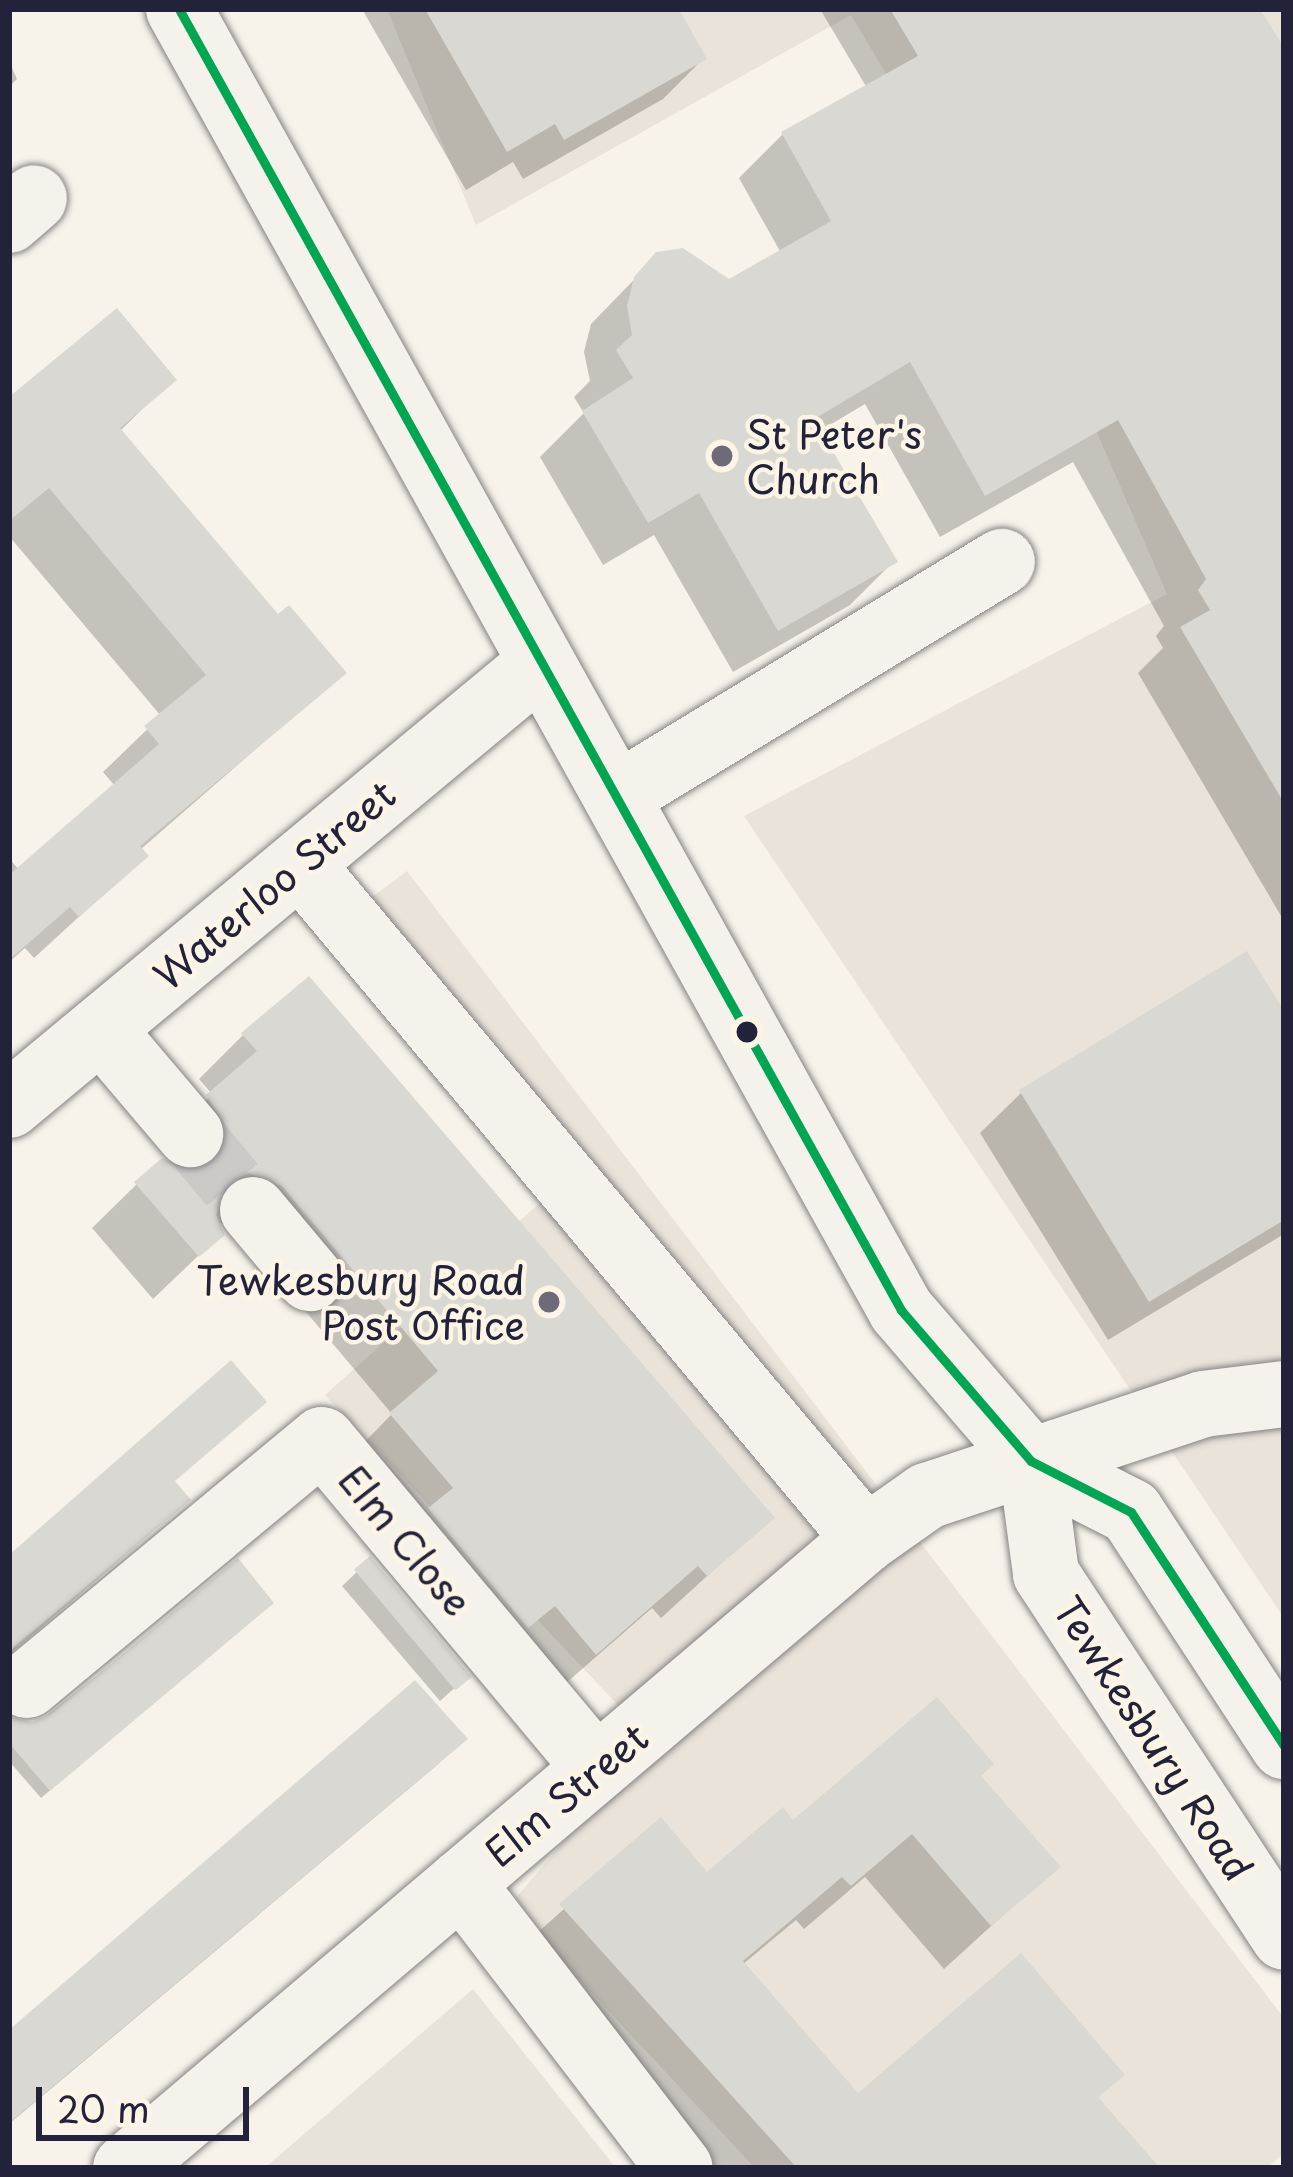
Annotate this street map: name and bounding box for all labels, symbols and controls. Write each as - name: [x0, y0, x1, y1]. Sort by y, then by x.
- place label: St Peter's Church: [746, 411, 923, 502]
- marker: St Peter's Church: [709, 443, 735, 469]
- street label: Waterloo Street: [144, 769, 404, 999]
- unlabelled marker: [736, 1021, 758, 1043]
- place label: Tewkesbury Road Post Office: [196, 1257, 525, 1348]
- marker: Tewkesbury Road Post Office: [536, 1289, 562, 1315]
- street label: Elm Close: [330, 1455, 482, 1625]
- street label: Tewkesbury Road: [1045, 1587, 1263, 1889]
- street label: Elm Street: [475, 1712, 657, 1876]
- scale bar: [42, 2063, 255, 2137]
- text: 20 m: [57, 2081, 150, 2135]

